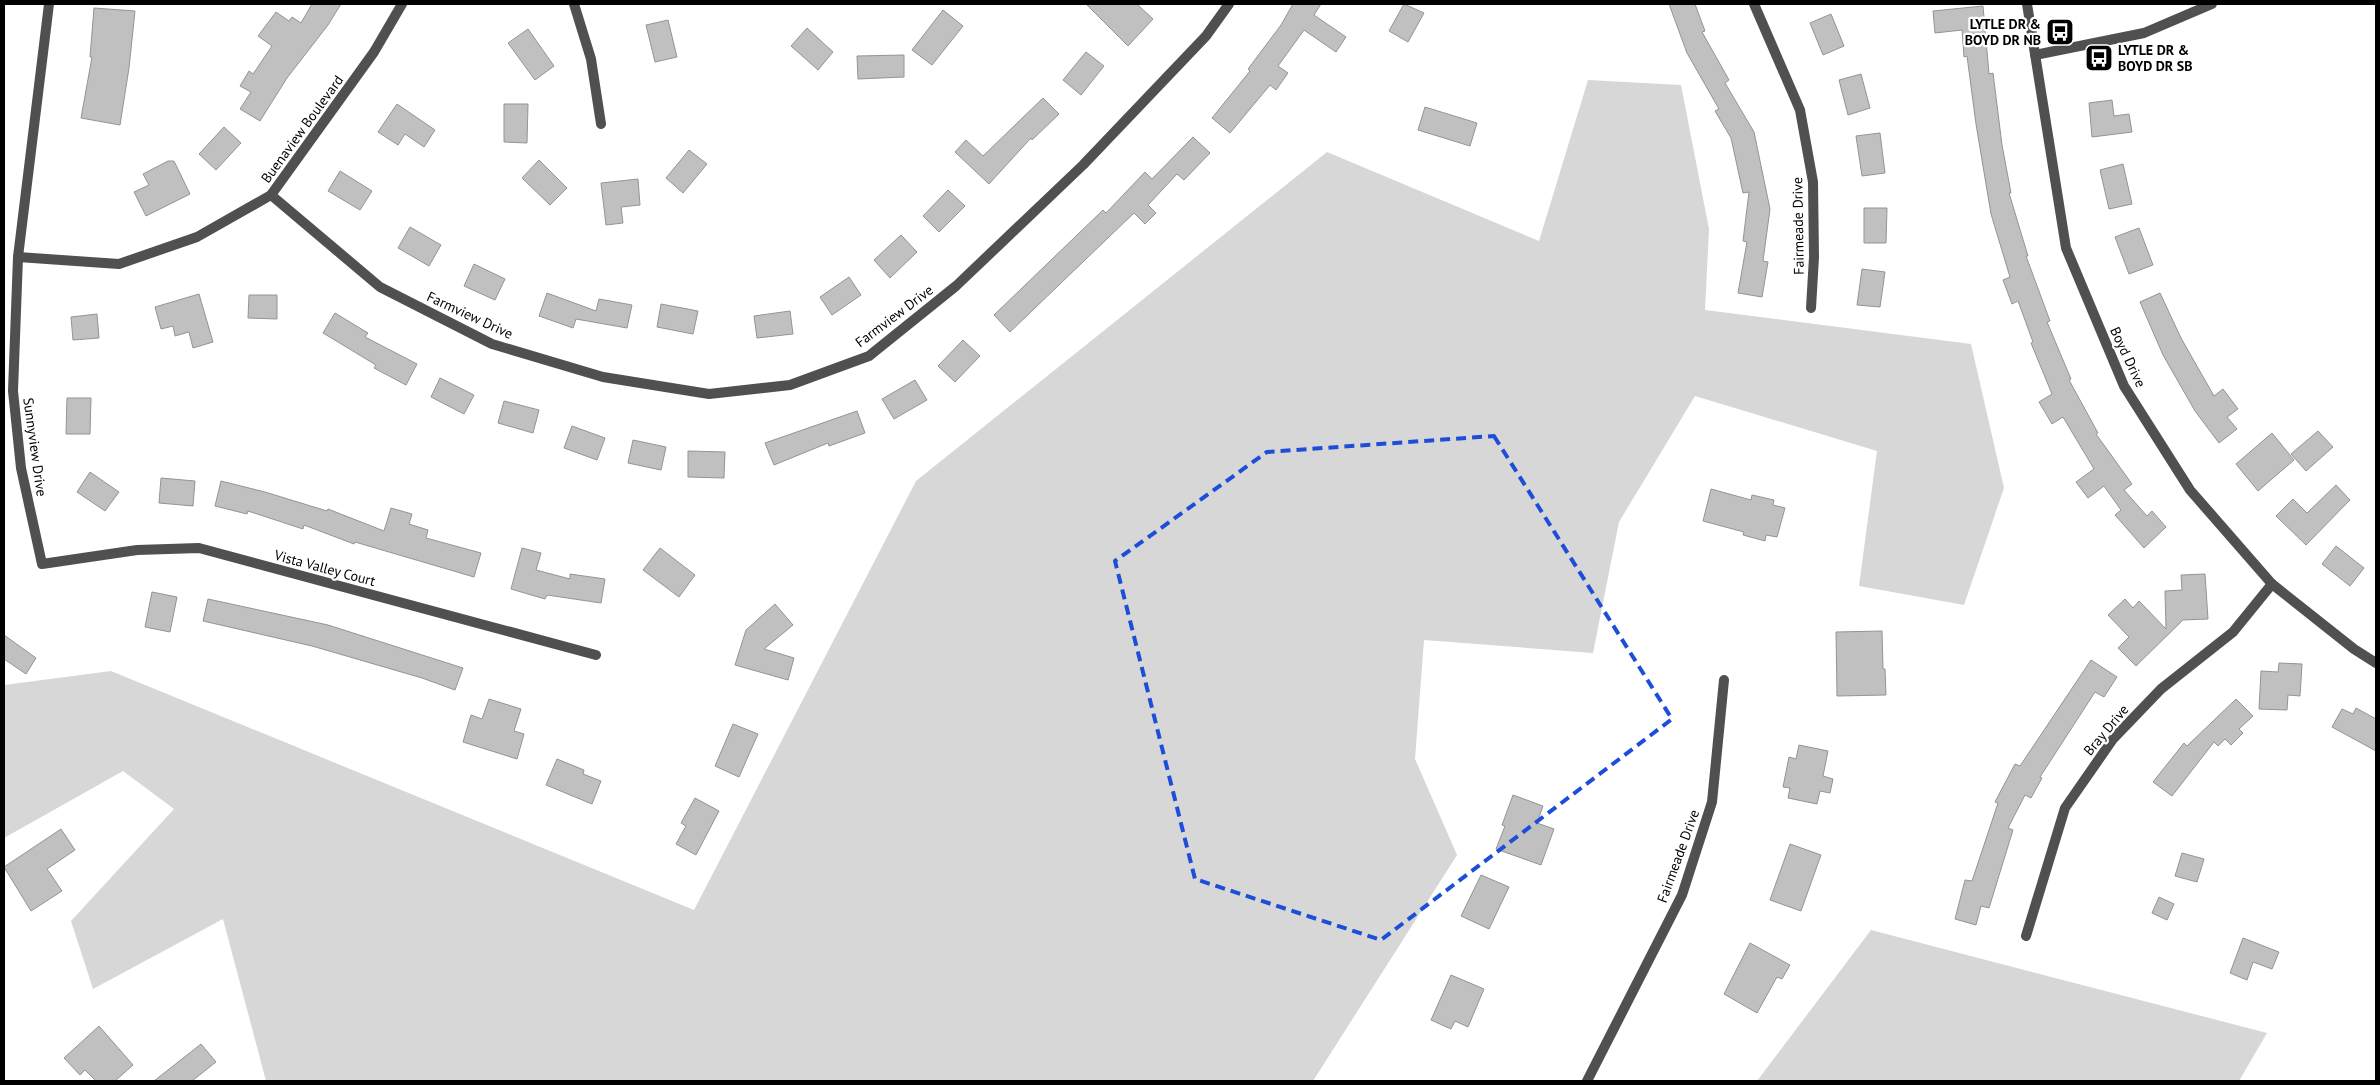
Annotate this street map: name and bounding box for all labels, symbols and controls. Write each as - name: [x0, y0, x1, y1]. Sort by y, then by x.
- place label: LYTLE DR & BOYD DR NB: [1965, 15, 2041, 49]
- bus stop icon: LYTLE DR & BOYD DR NB: [2045, 17, 2075, 47]
- place label: LYTLE DR & BOYD DR SB: [2118, 41, 2192, 75]
- bus stop icon: LYTLE DR & BOYD DR SB: [2084, 43, 2114, 73]
- street label: Buenaview Boulevard: [257, 72, 347, 186]
- street label: Fairmeade Drive: [1788, 177, 1808, 275]
- street label: Farmview Drive: [852, 281, 936, 351]
- street label: Farmview Drive: [424, 287, 516, 343]
- street label: Boyd Drive: [2106, 324, 2150, 390]
- street label: Sunnyview Drive: [19, 397, 51, 497]
- street label: Vista Valley Court: [271, 546, 378, 590]
- street label: Bray Drive: [2079, 701, 2133, 759]
- street label: Fairmeade Drive: [1653, 807, 1703, 905]

